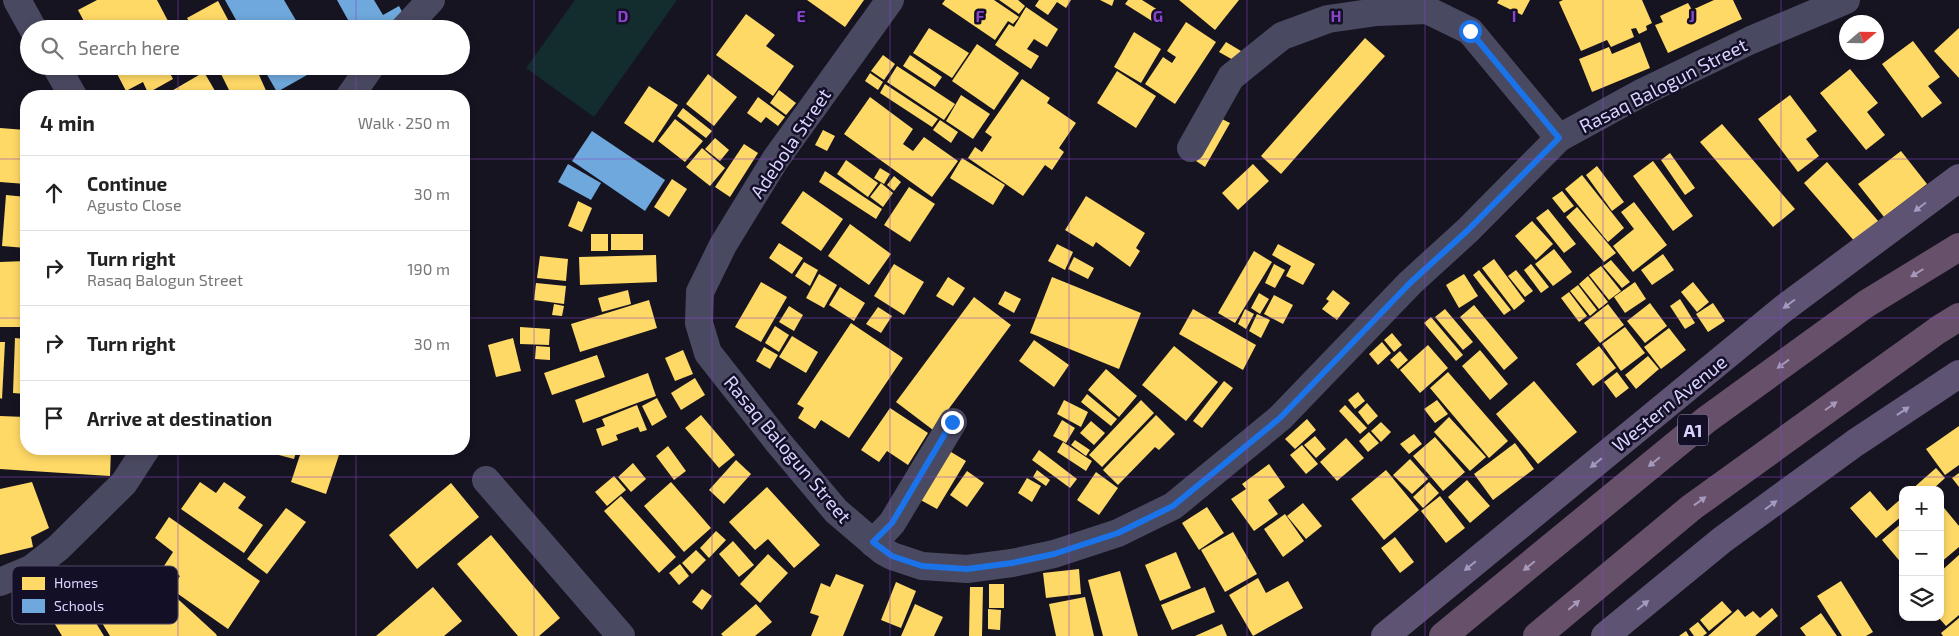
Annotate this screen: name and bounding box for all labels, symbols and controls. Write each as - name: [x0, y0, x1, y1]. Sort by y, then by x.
- text: D: [618, 6, 629, 25]
- text: E: [796, 6, 806, 25]
- text: F: [976, 6, 985, 25]
- text: G: [1153, 6, 1163, 25]
- text: H: [1330, 6, 1342, 25]
- text: I: [1512, 6, 1516, 25]
- text: J: [1689, 6, 1695, 25]
- north arrow: [1839, 15, 1884, 60]
- search box: [20, 20, 470, 75]
- route start: [1459, 20, 1482, 43]
- street label: Rasaq Balogun Street: [1575, 33, 1751, 137]
- icon: search: [38, 34, 66, 62]
- text: Search here: [78, 36, 180, 59]
- street label: Adebola Street: [745, 84, 835, 202]
- text: 4 min: [40, 110, 95, 135]
- text: Walk · 250 m: [358, 113, 450, 132]
- text: Continue: [87, 172, 167, 195]
- icon: ahead: [40, 179, 68, 207]
- text: 30 m: [414, 184, 450, 203]
- text: Agusto Close: [87, 195, 182, 214]
- one-way arrow: [1913, 202, 1927, 212]
- text: Turn right: [87, 247, 175, 270]
- icon: right: [40, 254, 68, 282]
- text: 190 m: [407, 259, 450, 278]
- one-way arrow: [1911, 268, 1924, 277]
- text: Rasaq Balogun Street: [87, 270, 243, 289]
- one-way arrow: [1782, 299, 1796, 309]
- icon: right: [40, 329, 68, 357]
- text: Turn right: [87, 332, 175, 355]
- text: 30 m: [414, 334, 450, 353]
- street label: Western Avenue: [1607, 350, 1731, 456]
- one-way arrow: [1776, 359, 1790, 369]
- street label: Rasaq Balogun Street: [720, 371, 856, 527]
- one-way arrow: [1824, 401, 1838, 411]
- icon: arrive: [40, 404, 68, 432]
- one-way arrow: [1897, 406, 1910, 416]
- text: Arrive at destination: [87, 407, 272, 430]
- route end: [941, 411, 964, 434]
- road number: A1: [1678, 414, 1708, 446]
- one-way arrow: [1590, 457, 1603, 468]
- one-way arrow: [1648, 457, 1661, 468]
- map controls: [1899, 486, 1944, 621]
- button: +: [1899, 486, 1944, 531]
- one-way arrow: [1693, 496, 1707, 506]
- one-way arrow: [1764, 500, 1778, 510]
- button: −: [1899, 531, 1944, 576]
- one-way arrow: [1464, 560, 1477, 571]
- one-way arrow: [1522, 560, 1535, 571]
- legend: [12, 566, 178, 624]
- text: Homes: [54, 574, 98, 591]
- button: layers: [1899, 576, 1944, 621]
- text: Schools: [54, 597, 104, 614]
- one-way arrow: [1568, 599, 1581, 610]
- one-way arrow: [1636, 600, 1649, 611]

